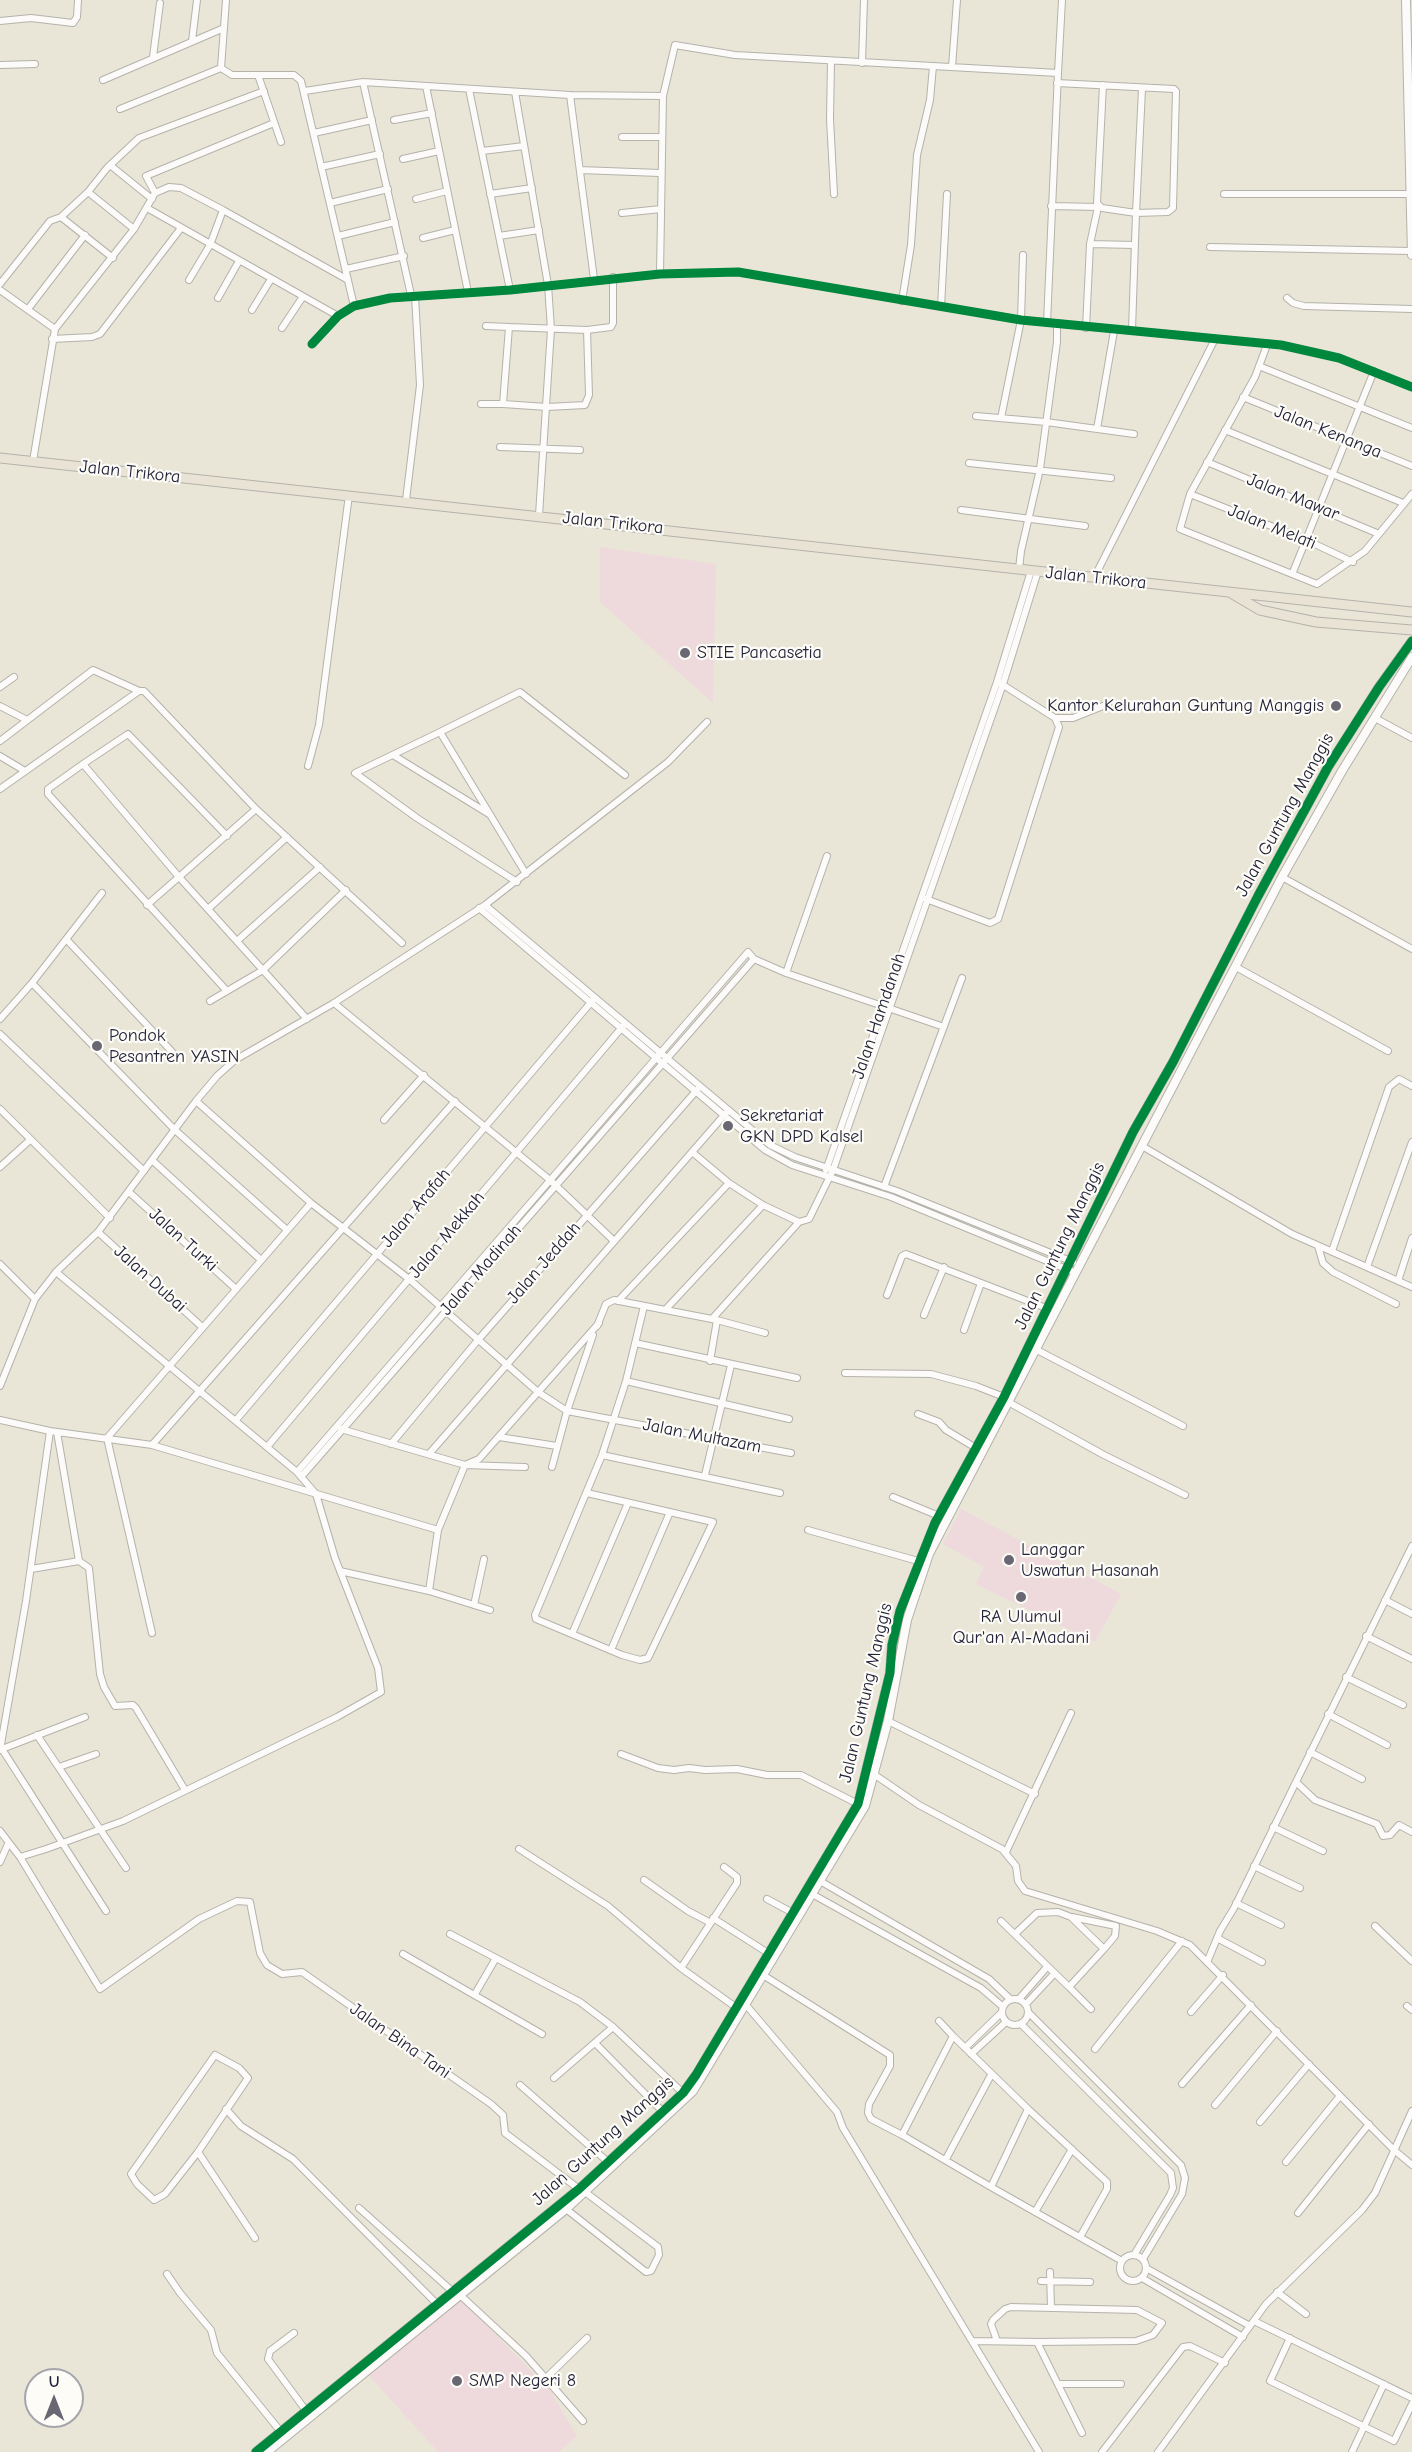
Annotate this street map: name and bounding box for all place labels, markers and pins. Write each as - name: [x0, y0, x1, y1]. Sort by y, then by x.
- place label: STIE Pancasetia: [697, 642, 822, 664]
- marker: STIE Pancasetia: [678, 646, 692, 660]
- place label: Kantor Kelurahan Guntung Manggis: [1047, 695, 1324, 717]
- marker: Kantor Kelurahan Guntung Manggis: [1329, 699, 1343, 713]
- place label: Pondok Pesantren YASIN: [109, 1025, 239, 1068]
- marker: Pondok Pesantren YASIN: [90, 1039, 104, 1053]
- place label: Sekretariat GKN DPD Kalsel: [740, 1105, 863, 1148]
- marker: Sekretariat GKN DPD Kalsel: [721, 1119, 735, 1133]
- place label: Langgar Uswatun Hasanah: [1021, 1539, 1159, 1582]
- marker: Langgar Uswatun Hasanah: [1002, 1553, 1016, 1567]
- marker: RA Ulumul Qur'an Al-Madani: [1014, 1590, 1028, 1604]
- place label: RA Ulumul Qur'an Al-Madani: [953, 1606, 1089, 1648]
- place label: SMP Negeri 8: [469, 2370, 576, 2392]
- marker: SMP Negeri 8: [450, 2374, 464, 2388]

